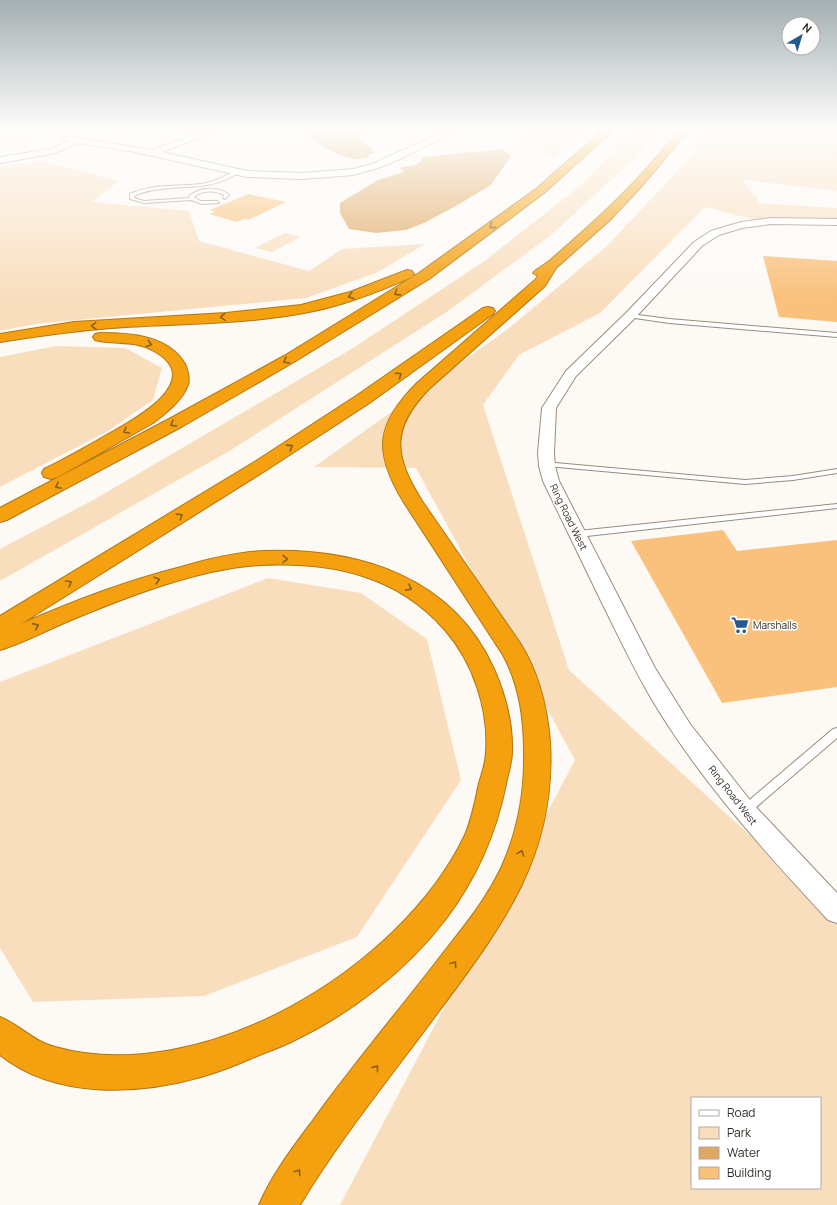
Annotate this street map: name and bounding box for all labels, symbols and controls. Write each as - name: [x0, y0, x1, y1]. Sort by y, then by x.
- north arrow: [781, 16, 821, 56]
- text: N: [800, 19, 815, 36]
- one-way arrow: [490, 221, 497, 228]
- one-way arrow: [394, 288, 401, 296]
- one-way arrow: [348, 291, 355, 300]
- one-way arrow: [220, 312, 226, 321]
- one-way arrow: [91, 322, 97, 331]
- one-way arrow: [146, 339, 153, 348]
- one-way arrow: [283, 356, 290, 363]
- one-way arrow: [395, 372, 402, 380]
- one-way arrow: [170, 420, 177, 427]
- one-way arrow: [123, 426, 130, 433]
- one-way arrow: [286, 445, 293, 452]
- one-way arrow: [55, 481, 62, 489]
- street label: Ring Road West: [547, 482, 591, 552]
- one-way arrow: [176, 514, 183, 521]
- one-way arrow: [282, 555, 288, 563]
- one-way arrow: [153, 576, 160, 585]
- one-way arrow: [65, 581, 72, 588]
- one-way arrow: [405, 584, 413, 591]
- supermarket icon: Marshalls: [730, 615, 750, 635]
- place label: Marshalls: [753, 618, 797, 632]
- one-way arrow: [31, 623, 39, 631]
- street label: Ring Road West: [705, 762, 761, 828]
- one-way arrow: [516, 850, 525, 857]
- one-way arrow: [449, 961, 456, 968]
- one-way arrow: [371, 1065, 378, 1072]
- legend: [691, 1097, 821, 1189]
- text: Road: [727, 1104, 755, 1121]
- text: Park: [727, 1124, 752, 1141]
- text: Water: [727, 1144, 761, 1161]
- text: Building: [727, 1164, 771, 1181]
- one-way arrow: [293, 1169, 301, 1176]

